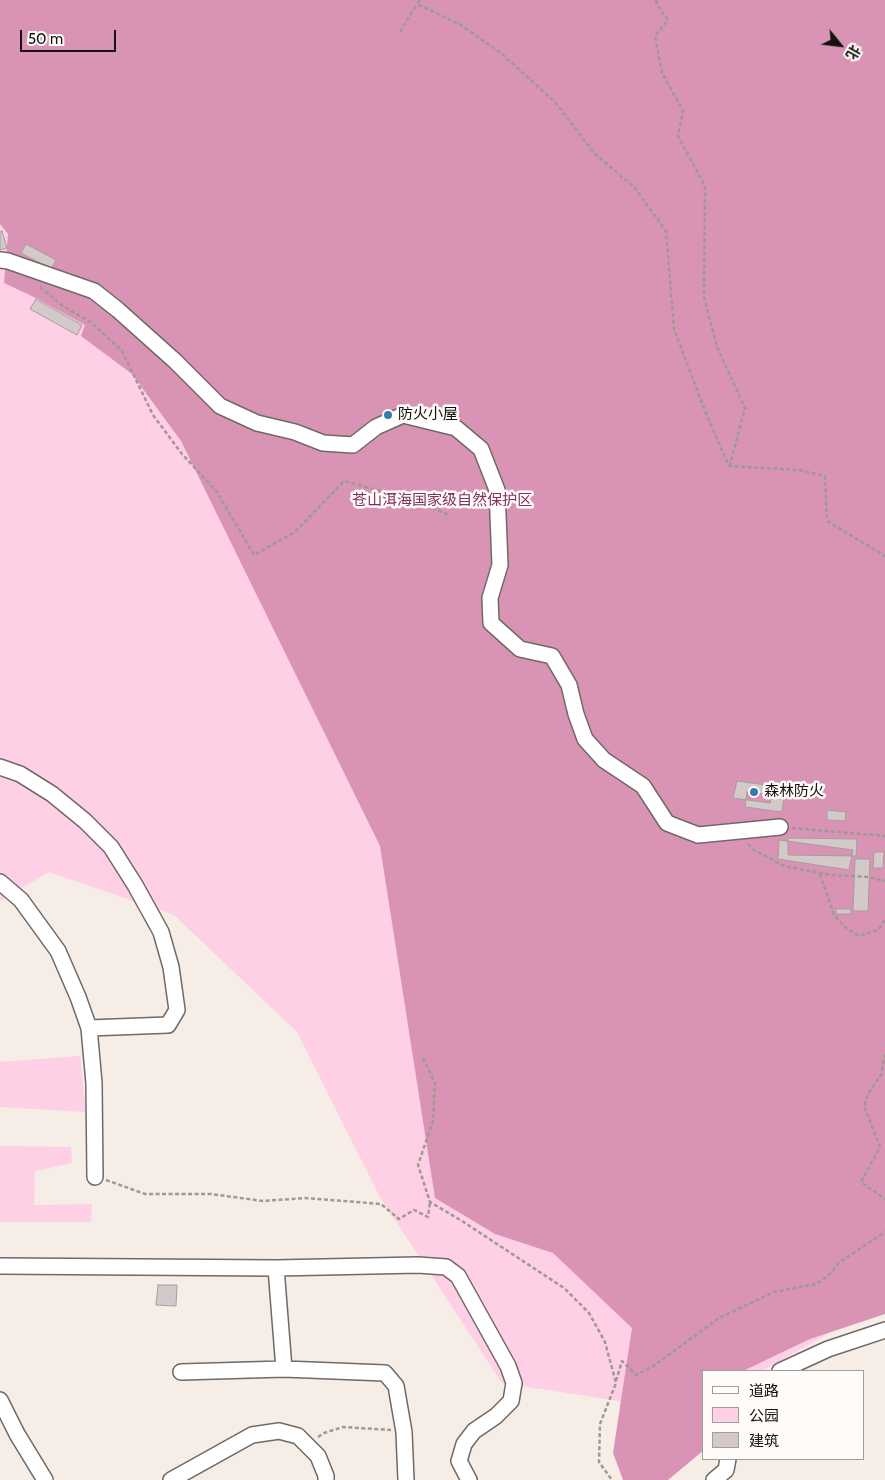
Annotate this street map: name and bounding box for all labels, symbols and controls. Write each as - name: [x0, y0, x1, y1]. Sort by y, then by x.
- scale bar: [22, 20, 119, 52]
- north arrow: [815, 20, 865, 70]
- text: 50 m: [28, 30, 63, 48]
- text: 北: [842, 42, 864, 63]
- place label: 防火小屋: [398, 406, 458, 424]
- marker: 防火小屋: [382, 409, 394, 421]
- park label: 苍山洱海国家级自然保护区: [352, 492, 532, 510]
- place label: 森林防火: [764, 783, 824, 801]
- marker: 森林防火: [748, 786, 760, 798]
- legend: [702, 1370, 865, 1460]
- text: 道路: [749, 1382, 779, 1400]
- text: 公园: [749, 1407, 779, 1425]
- text: 建筑: [749, 1432, 779, 1450]

